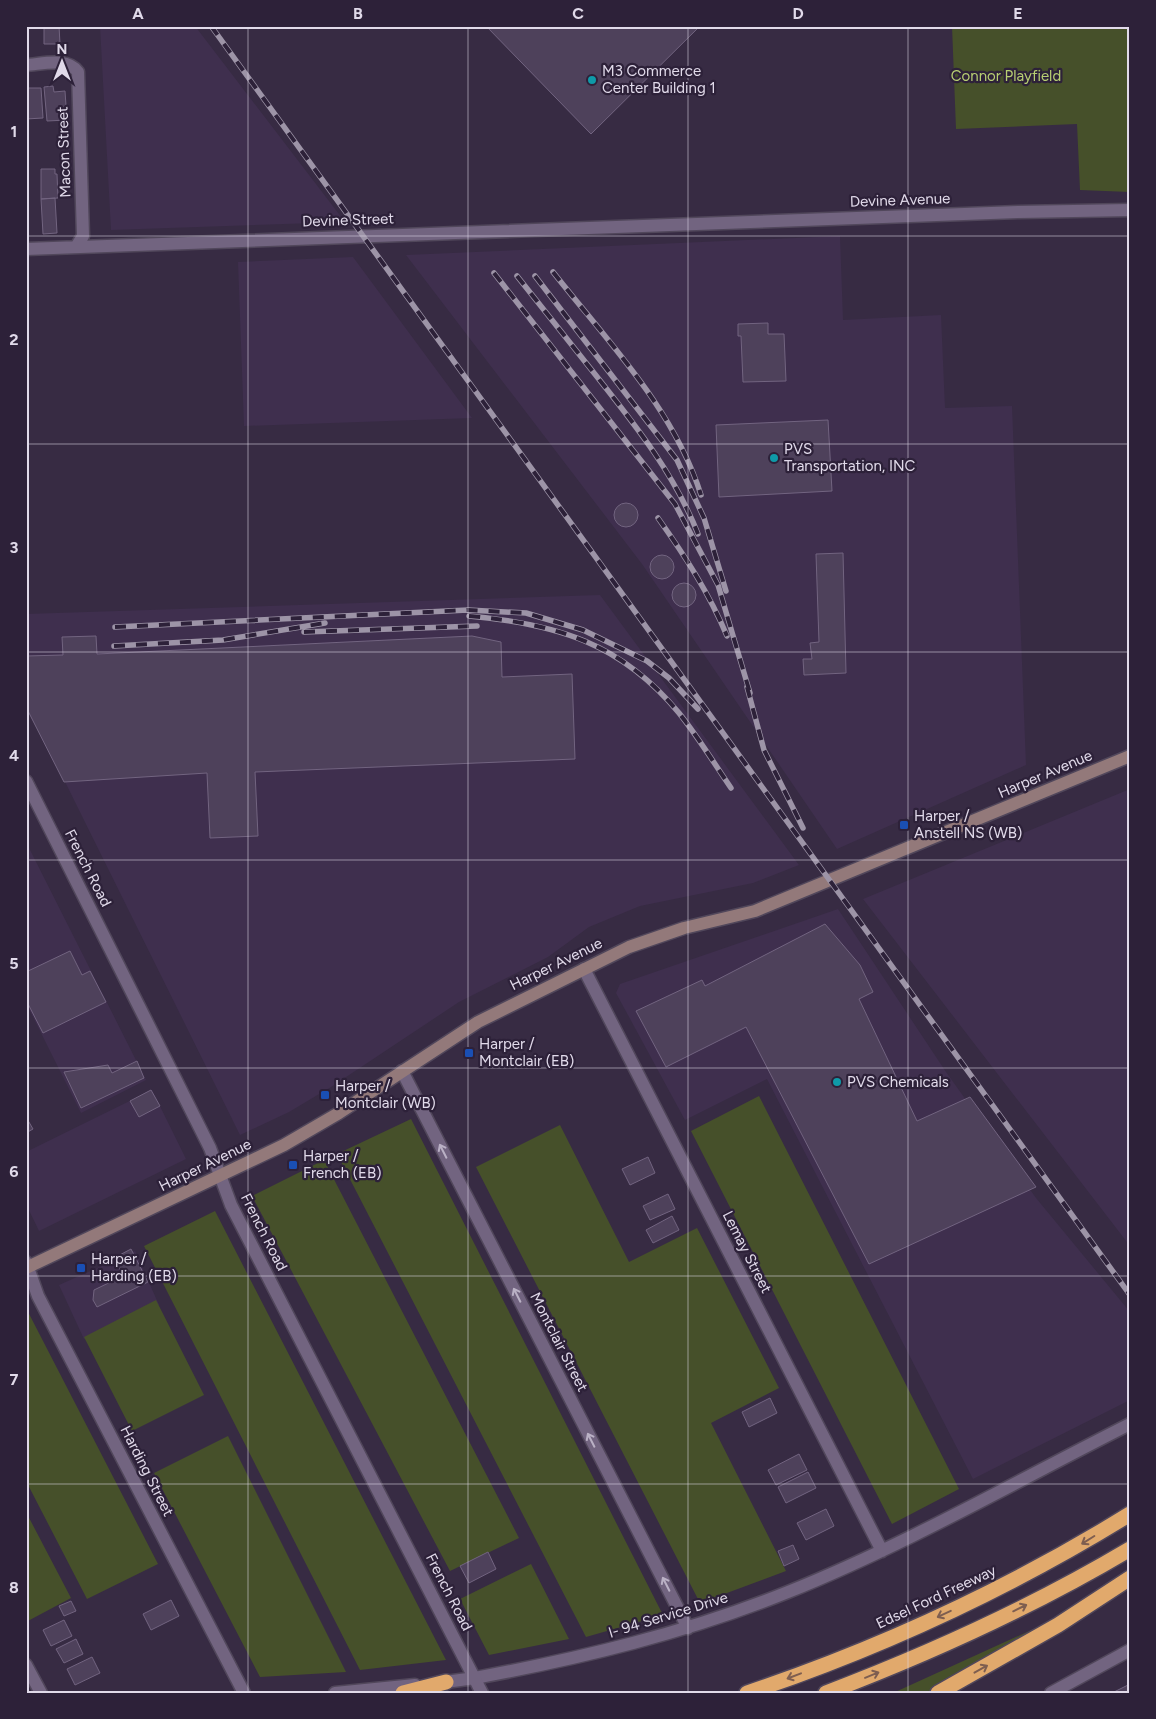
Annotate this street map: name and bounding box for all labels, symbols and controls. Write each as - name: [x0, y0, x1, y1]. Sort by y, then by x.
- text: A: [132, 4, 144, 23]
- text: B: [353, 4, 363, 23]
- text: C: [572, 4, 584, 23]
- text: D: [792, 4, 804, 23]
- text: E: [1013, 4, 1023, 23]
- north arrow: [38, 38, 88, 88]
- text: N: [57, 41, 67, 58]
- place label: M3 Commerce Center Building 1: [602, 62, 716, 97]
- park label: Connor Playfield: [951, 67, 1061, 85]
- marker: M3 Commerce Center Building 1: [586, 74, 598, 86]
- street label: Macon Street: [53, 106, 75, 198]
- text: 1: [11, 122, 17, 141]
- street label: Devine Avenue: [849, 189, 951, 211]
- street label: Devine Street: [302, 209, 395, 231]
- text: 2: [9, 330, 19, 349]
- place label: PVS Transportation, INC: [784, 440, 916, 475]
- marker: PVS Transportation, INC: [768, 452, 780, 464]
- text: 3: [10, 538, 19, 557]
- text: 4: [9, 746, 19, 765]
- street label: Harper Avenue: [995, 746, 1095, 802]
- place label: Harper / Anstell NS (WB): [914, 807, 1022, 842]
- marker: Harper / Anstell NS (WB): [898, 819, 910, 831]
- street label: French Road: [61, 826, 115, 910]
- street label: Harper Avenue: [507, 934, 605, 994]
- text: 5: [9, 954, 19, 973]
- place label: Harper / Montclair (EB): [479, 1035, 574, 1070]
- marker: Harper / Montclair (EB): [463, 1047, 475, 1059]
- place label: PVS Chemicals: [847, 1073, 949, 1091]
- marker: PVS Chemicals: [831, 1076, 843, 1088]
- place label: Harper / Montclair (WB): [335, 1077, 436, 1112]
- marker: Harper / Montclair (WB): [319, 1089, 331, 1101]
- street label: Harper Avenue: [156, 1135, 254, 1195]
- one-way arrow: [438, 1143, 448, 1158]
- place label: Harper / French (EB): [303, 1147, 381, 1182]
- marker: Harper / French (EB): [287, 1159, 299, 1171]
- text: 6: [9, 1162, 19, 1181]
- street label: French Road: [237, 1190, 291, 1274]
- street label: Lemay Street: [719, 1208, 776, 1296]
- place label: Harper / Harding (EB): [91, 1250, 177, 1285]
- marker: Harper / Harding (EB): [75, 1262, 87, 1274]
- one-way arrow: [512, 1288, 521, 1303]
- street label: Montclair Street: [526, 1289, 592, 1395]
- text: 7: [10, 1370, 19, 1389]
- street label: Harding Street: [116, 1423, 178, 1520]
- one-way arrow: [586, 1433, 595, 1448]
- one-way arrow: [1082, 1535, 1096, 1545]
- street label: French Road: [422, 1550, 476, 1634]
- street label: Edsel Ford Freeway: [873, 1561, 999, 1633]
- one-way arrow: [661, 1577, 671, 1592]
- text: 8: [9, 1578, 19, 1597]
- street label: I- 94 Service Drive: [606, 1588, 730, 1642]
- one-way arrow: [1012, 1603, 1027, 1612]
- one-way arrow: [937, 1609, 952, 1619]
- one-way arrow: [973, 1664, 988, 1674]
- one-way arrow: [864, 1670, 879, 1680]
- one-way arrow: [786, 1672, 802, 1681]

